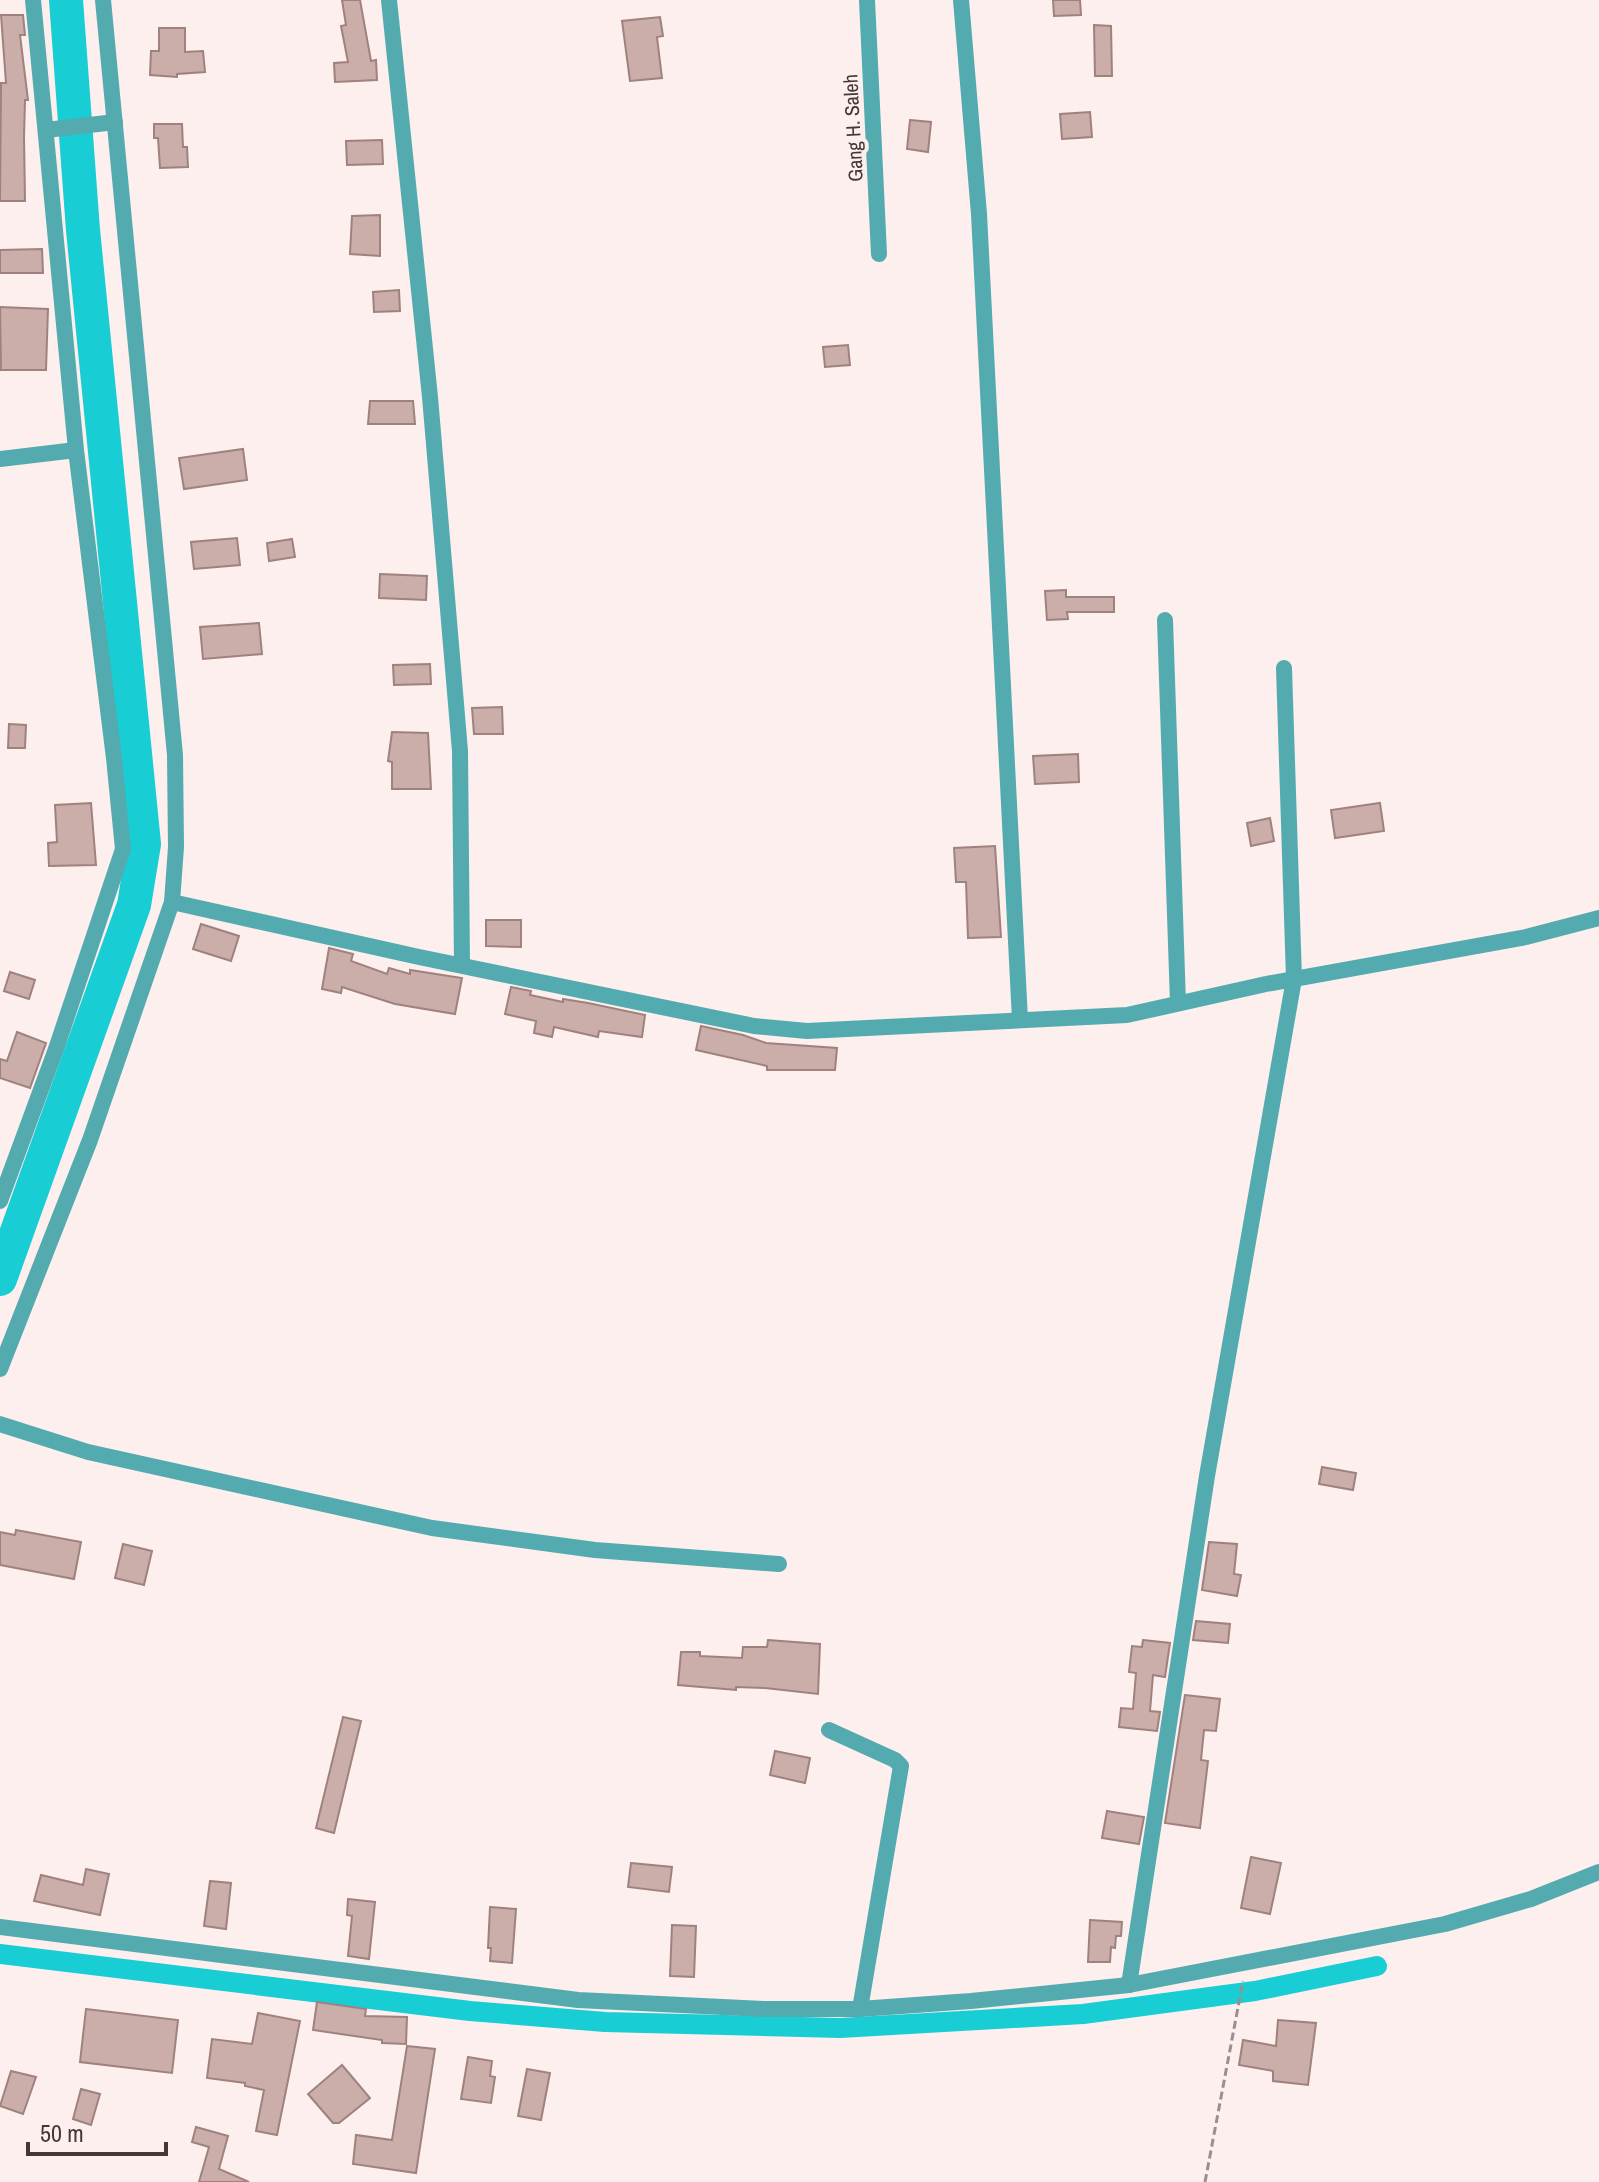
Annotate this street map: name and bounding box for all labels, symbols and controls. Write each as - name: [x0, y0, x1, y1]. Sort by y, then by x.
- street label: Gang H. Saleh: [836, 74, 869, 182]
- scale bar: [28, 2106, 166, 2156]
- text: 50 m: [40, 2117, 84, 2149]

